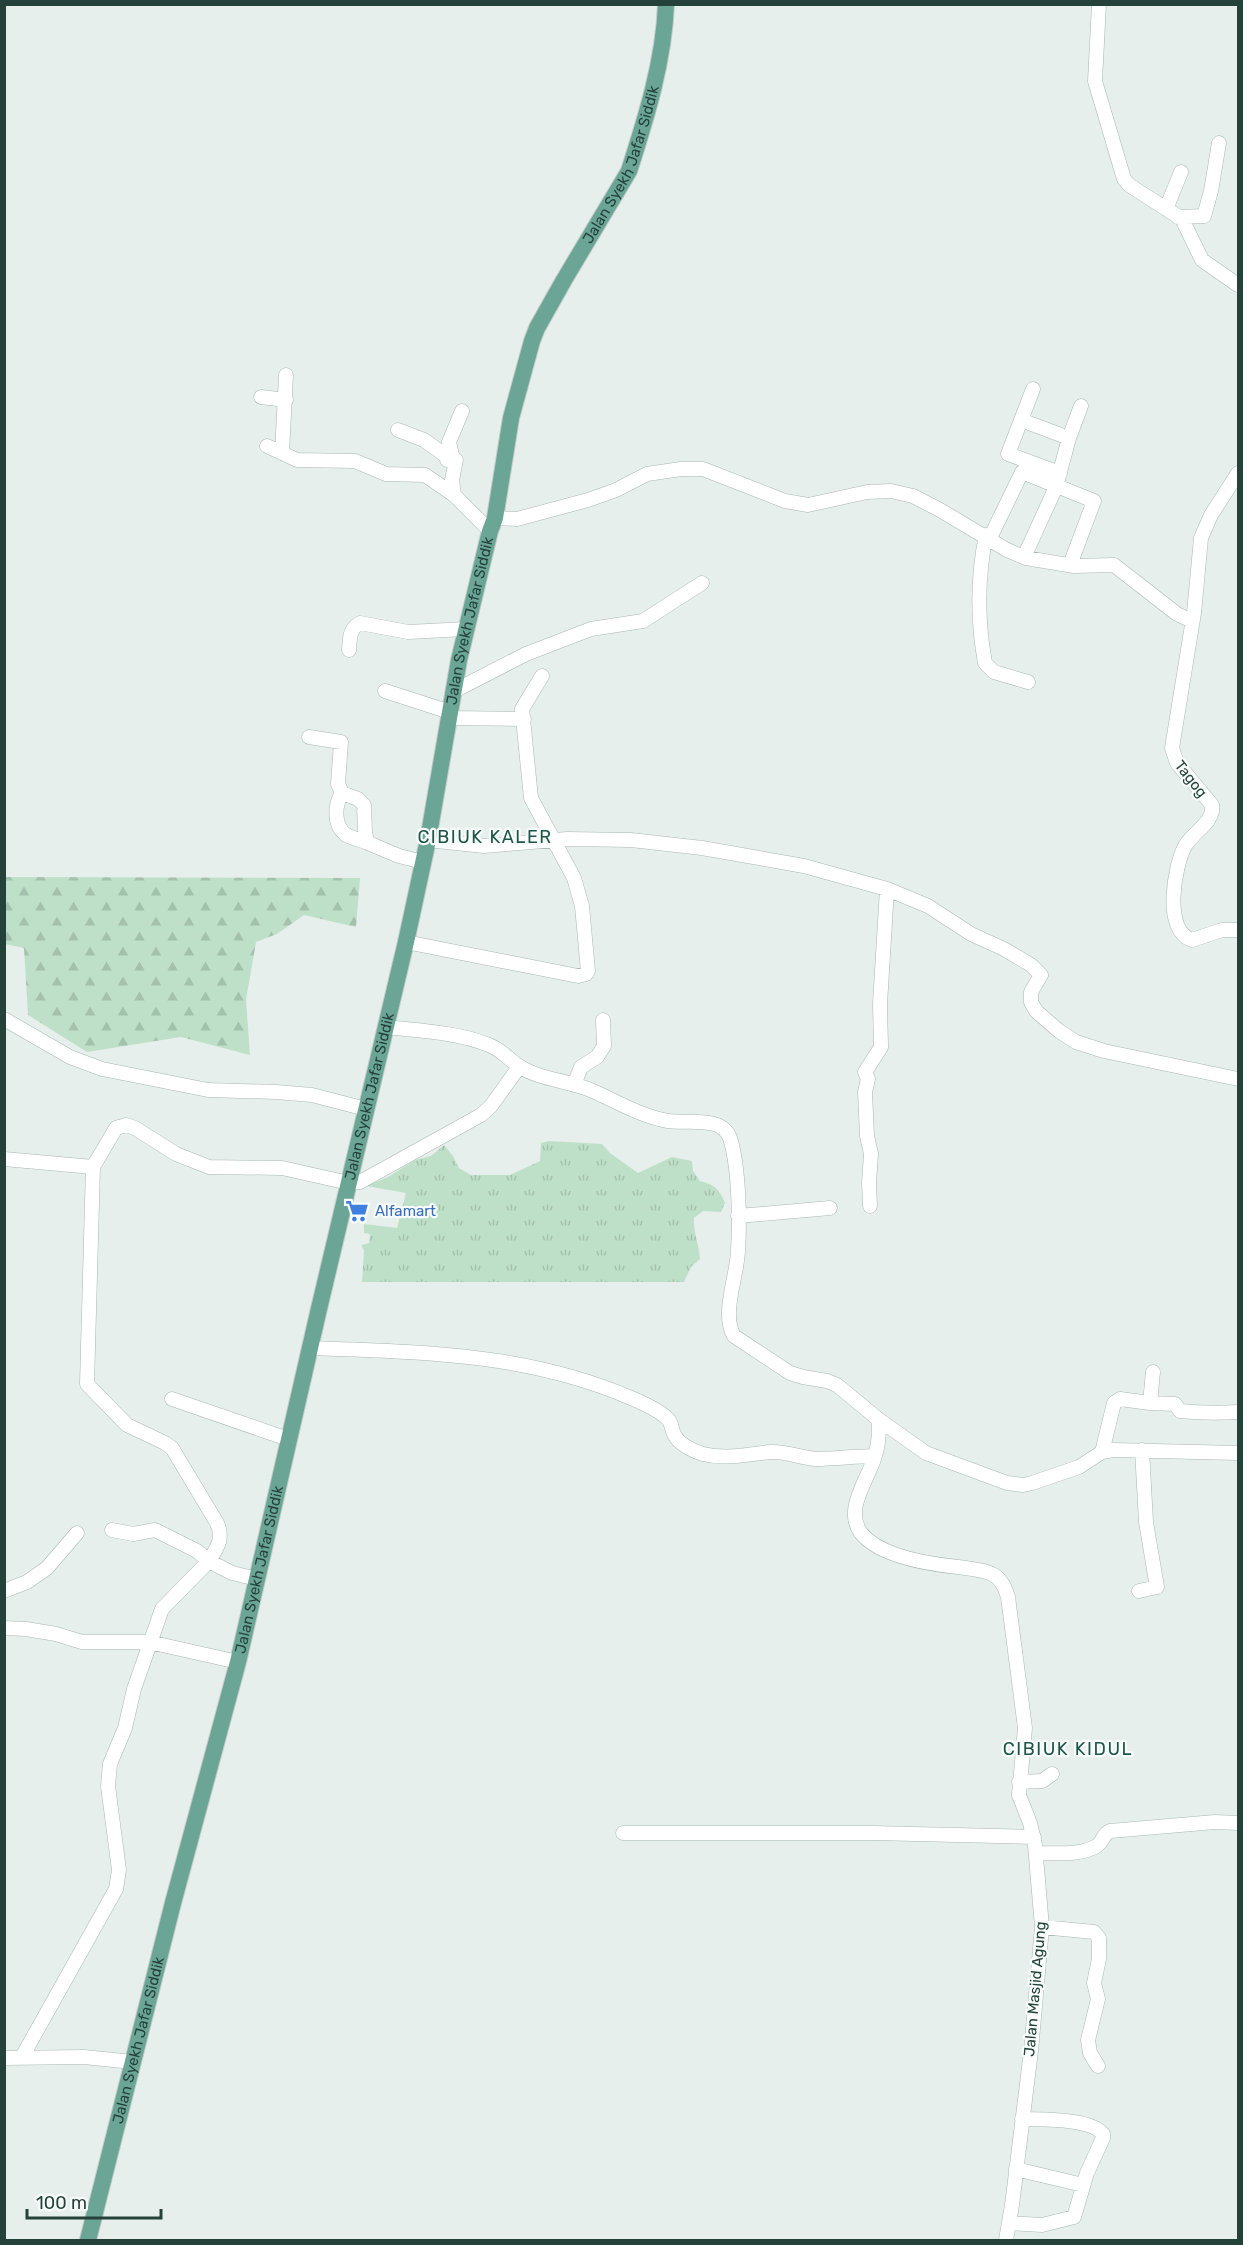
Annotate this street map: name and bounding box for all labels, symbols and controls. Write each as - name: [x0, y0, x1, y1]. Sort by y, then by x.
- street label: Jalan Syekh Jafar Siddik: [579, 83, 663, 247]
- street label: Jalan Syekh Jafar Siddik: [442, 535, 497, 706]
- street label: Tagog: [1171, 757, 1211, 801]
- district label: CIBIUK KALER: [417, 826, 553, 848]
- street label: Jalan Syekh Jafar Siddik: [341, 1010, 398, 1182]
- supermarket icon: Alfamart: [344, 1198, 370, 1224]
- place label: Alfamart: [375, 1202, 436, 1220]
- street label: Jalan Syekh Jafar Siddik: [231, 1484, 287, 1655]
- district label: CIBIUK KIDUL: [1003, 1738, 1133, 1760]
- street label: Jalan Masjid Agung: [1020, 1921, 1050, 2057]
- street label: Jalan Syekh Jafar Siddik: [109, 1955, 168, 2126]
- scale bar: [27, 2182, 160, 2220]
- text: 100 m: [36, 2192, 87, 2214]

